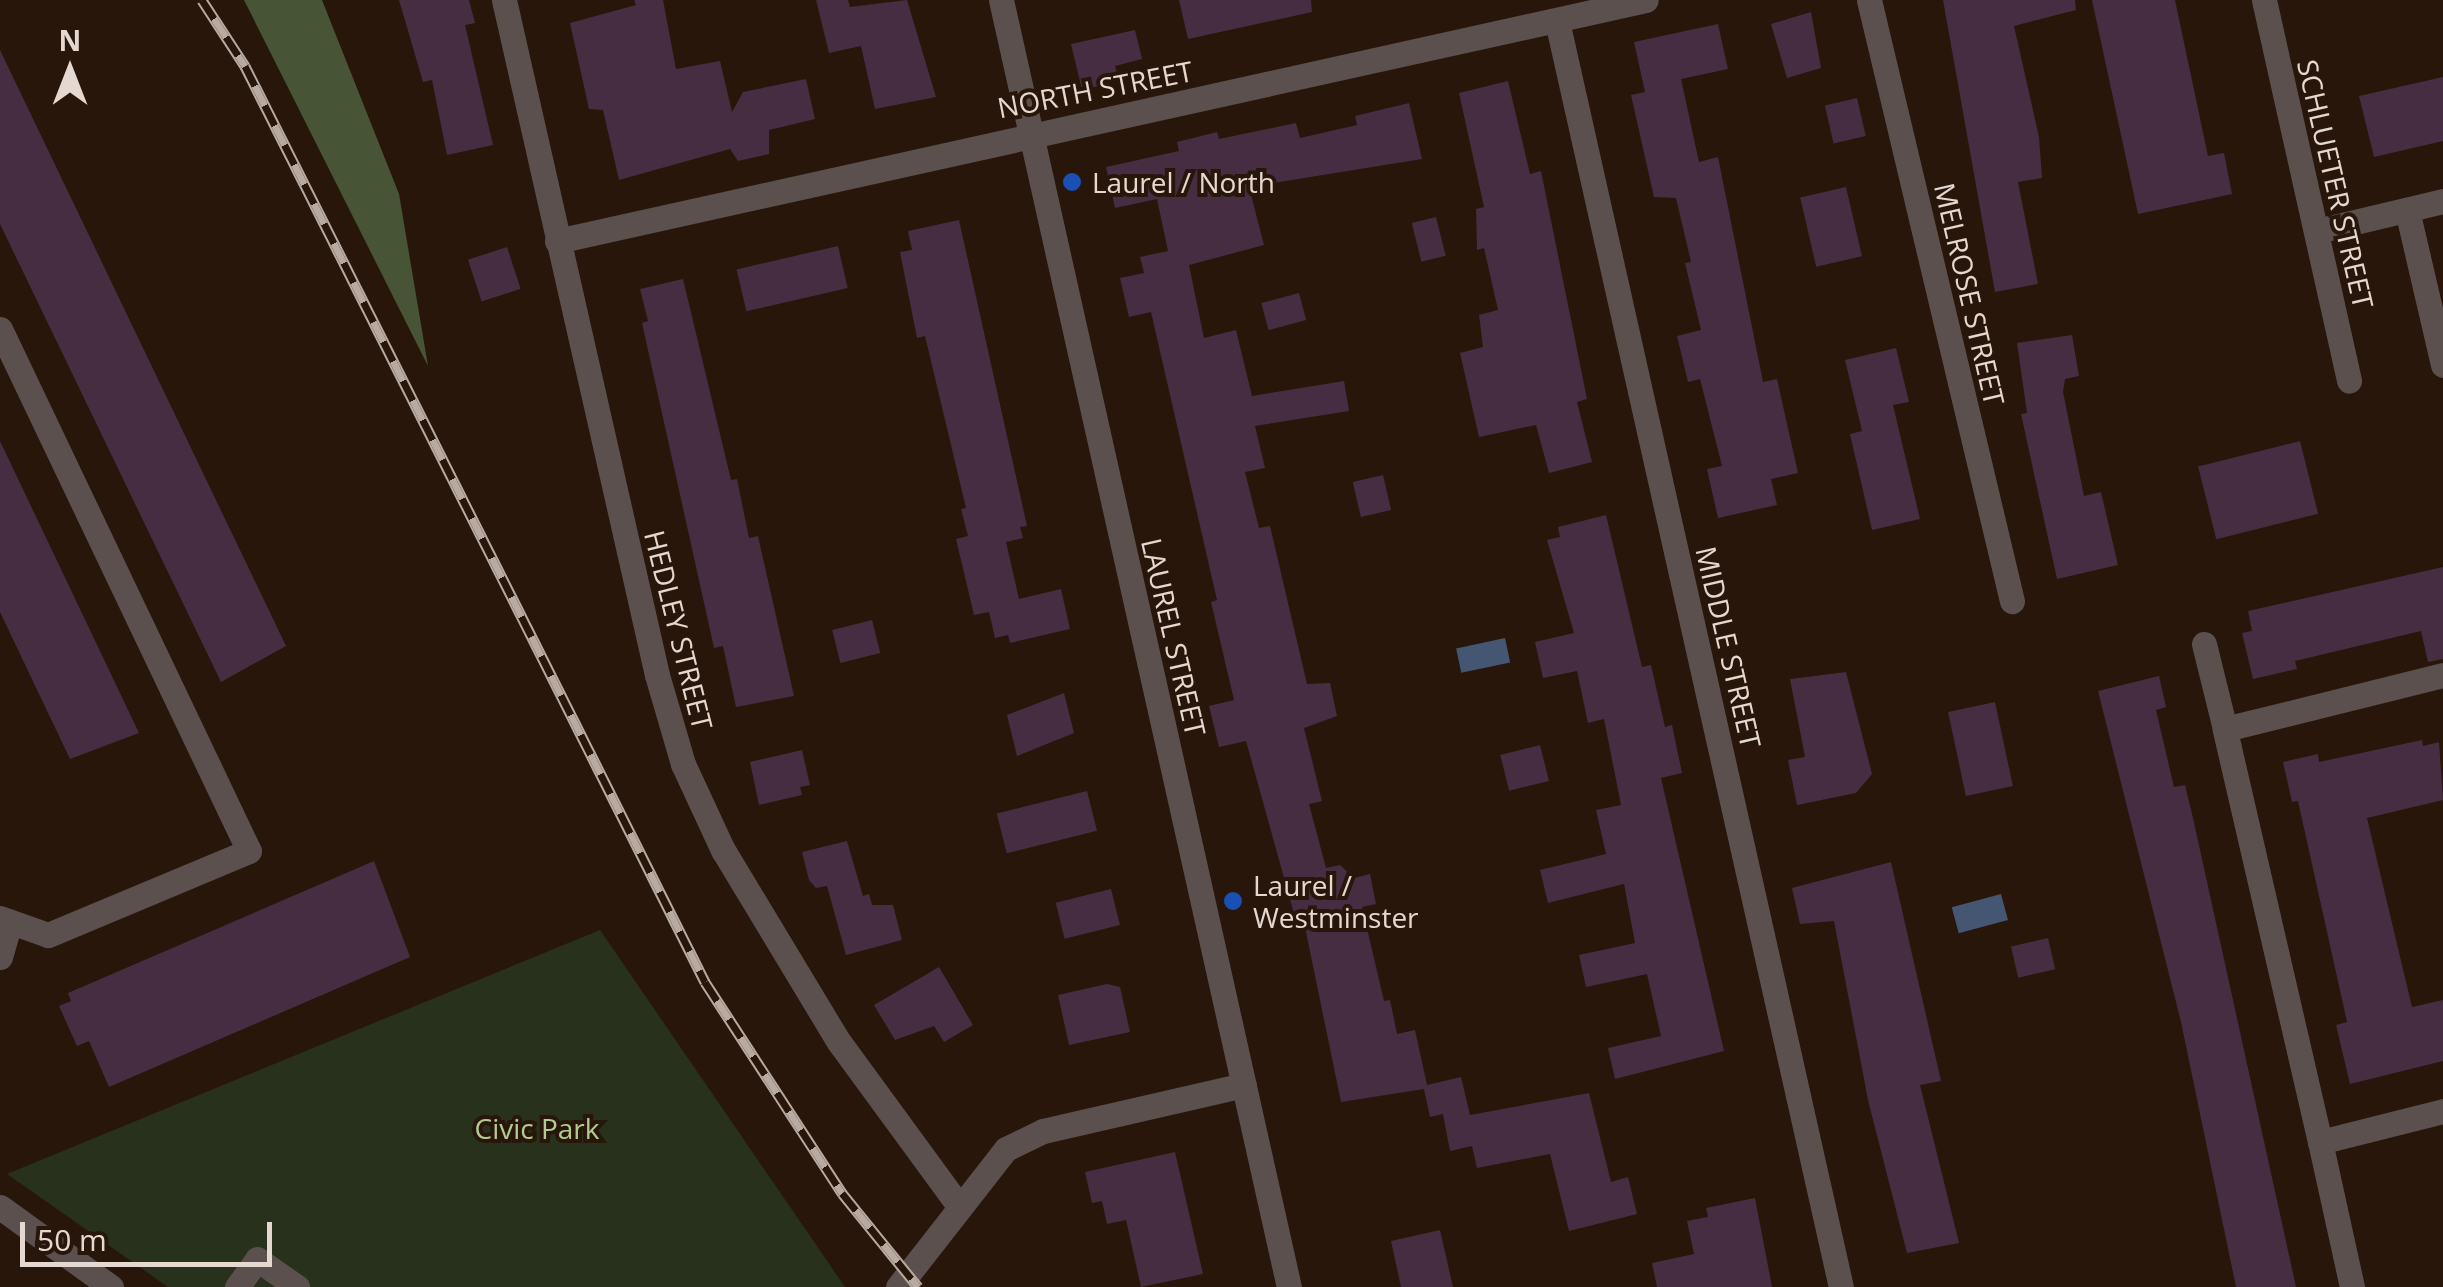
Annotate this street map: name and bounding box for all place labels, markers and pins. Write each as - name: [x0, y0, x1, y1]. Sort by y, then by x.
- place label: Laurel / North: [1092, 165, 1275, 199]
- marker: Laurel / North: [1061, 171, 1083, 193]
- place label: Laurel / Westminster: [1253, 868, 1419, 934]
- marker: Laurel / Westminster: [1222, 890, 1244, 912]

